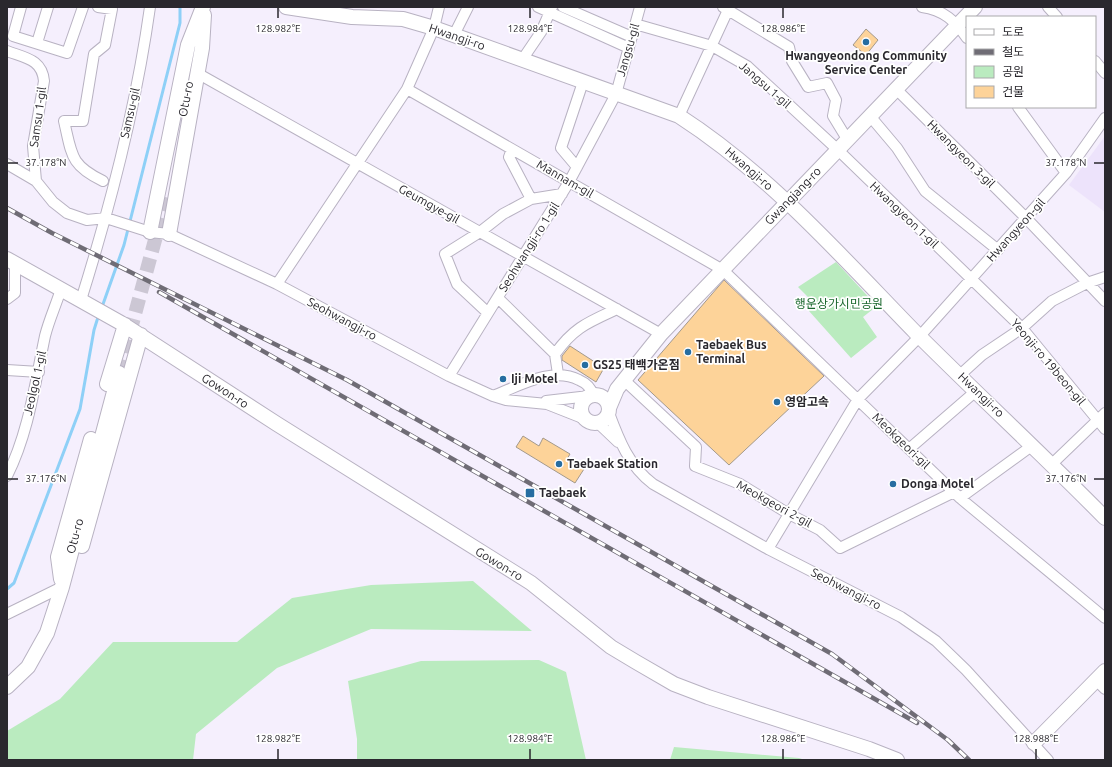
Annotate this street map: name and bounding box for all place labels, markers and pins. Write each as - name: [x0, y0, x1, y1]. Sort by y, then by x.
- marker: Hwangyeondong Community Service Center: [861, 37, 871, 47]
- place label: Hwangyeondong Community Service Center: [785, 49, 947, 76]
- place label: Taebaek Bus Terminal: [696, 338, 767, 365]
- marker: Taebaek Bus Terminal: [683, 347, 693, 357]
- place label: GS25 태백가온점: [593, 358, 680, 371]
- marker: GS25 태백가온점: [580, 360, 590, 370]
- place label: Iji Motel: [511, 372, 558, 385]
- marker: Iji Motel: [498, 374, 508, 384]
- place label: 영암고속: [785, 395, 829, 408]
- marker: 영암고속: [772, 397, 782, 407]
- place label: Taebaek Station: [567, 457, 658, 470]
- marker: Taebaek Station: [554, 459, 564, 469]
- place label: Donga Motel: [901, 477, 974, 490]
- marker: Donga Motel: [888, 479, 898, 489]
- place label: Taebaek: [539, 486, 586, 499]
- marker: Taebaek: [524, 487, 536, 499]

